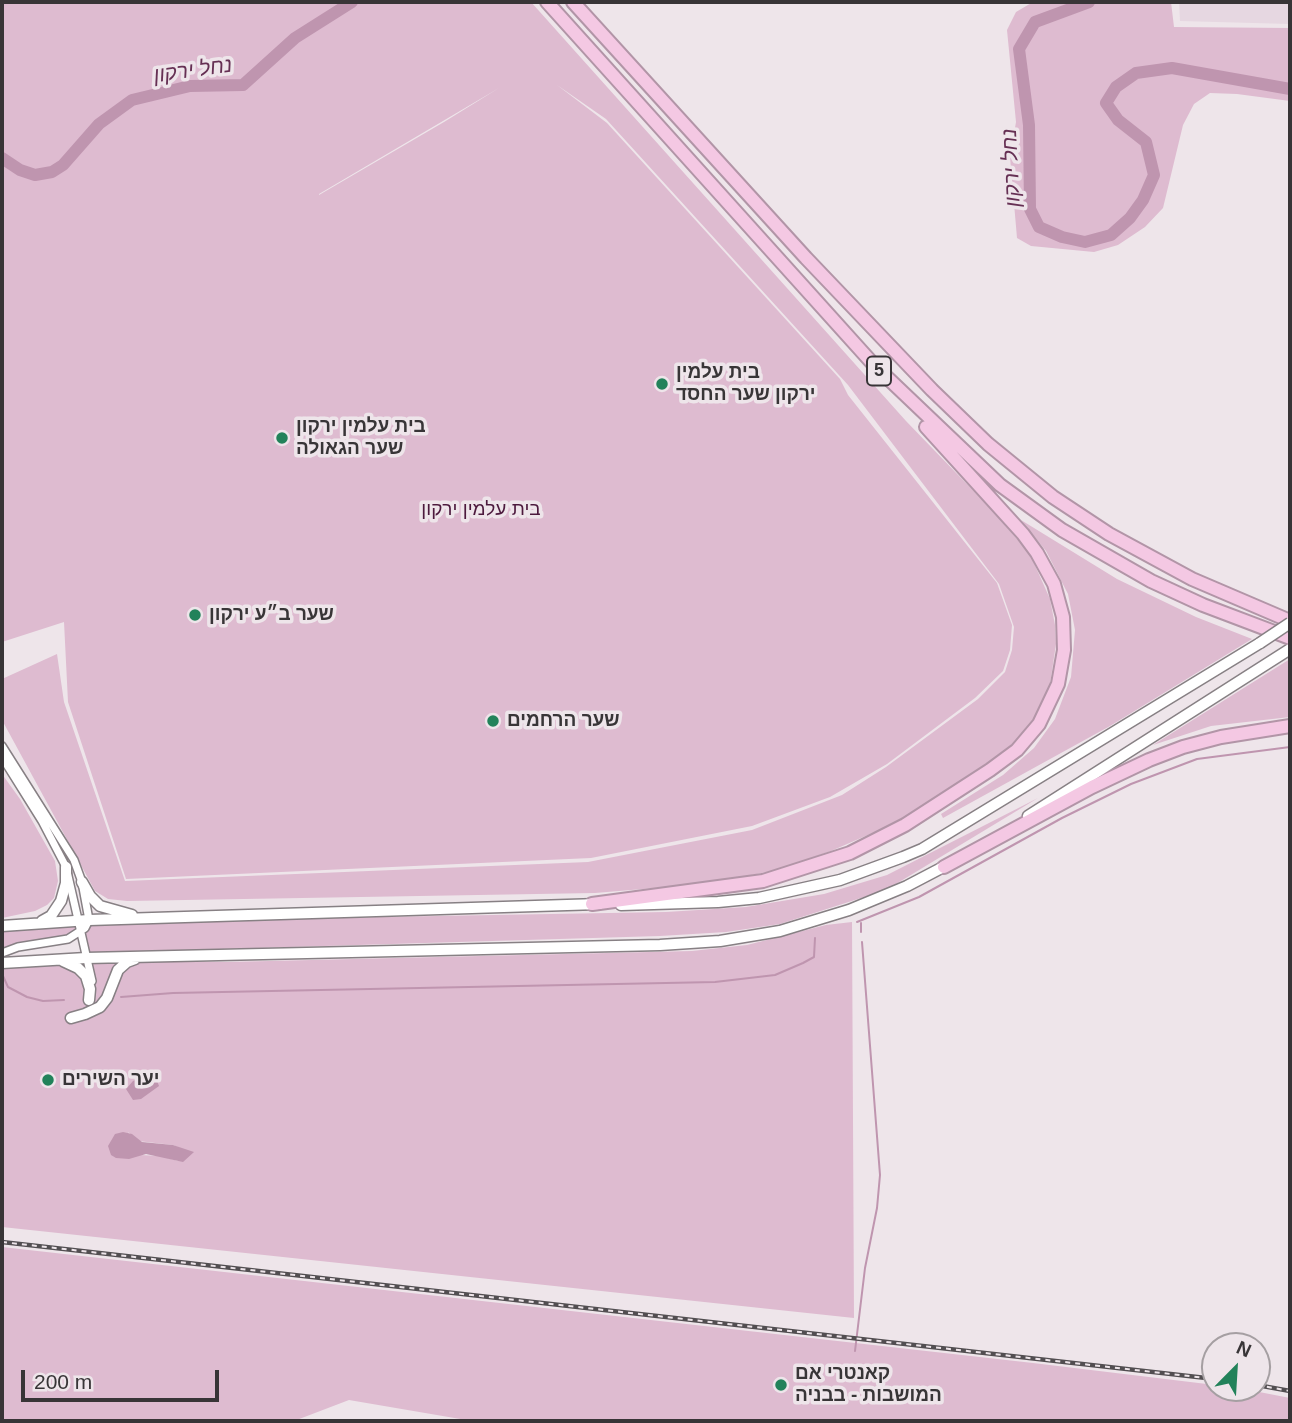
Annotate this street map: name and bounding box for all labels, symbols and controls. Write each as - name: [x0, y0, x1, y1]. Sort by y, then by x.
- water label: נחל ירקון: [152, 53, 234, 89]
- water label: נחל ירקון: [997, 128, 1027, 208]
- road number: 5: [867, 356, 891, 386]
- place label: בית עלמין ירקון שער החסד: [676, 362, 816, 406]
- marker: בית עלמין ירקון שער החסד: [654, 376, 670, 392]
- place label: בית עלמין ירקון שער הגאולה: [296, 416, 426, 460]
- marker: בית עלמין ירקון שער הגאולה: [274, 430, 290, 446]
- park label: בית עלמין ירקון: [421, 499, 541, 521]
- place label: שער ב״ע ירקון: [209, 604, 334, 626]
- marker: שער ב״ע ירקון: [187, 607, 203, 623]
- place label: שער הרחמים: [507, 710, 620, 732]
- marker: שער הרחמים: [485, 713, 501, 729]
- place label: יער השירים: [62, 1069, 160, 1091]
- marker: יער השירים: [40, 1072, 56, 1088]
- north arrow: [1201, 1332, 1271, 1402]
- text: N: [1233, 1337, 1254, 1362]
- scale bar: [24, 1356, 222, 1400]
- place label: קאנטרי אם המושבות - בבניה: [795, 1363, 942, 1407]
- text: 200 m: [34, 1370, 92, 1393]
- marker: קאנטרי אם המושבות - בבניה: [773, 1377, 789, 1393]

